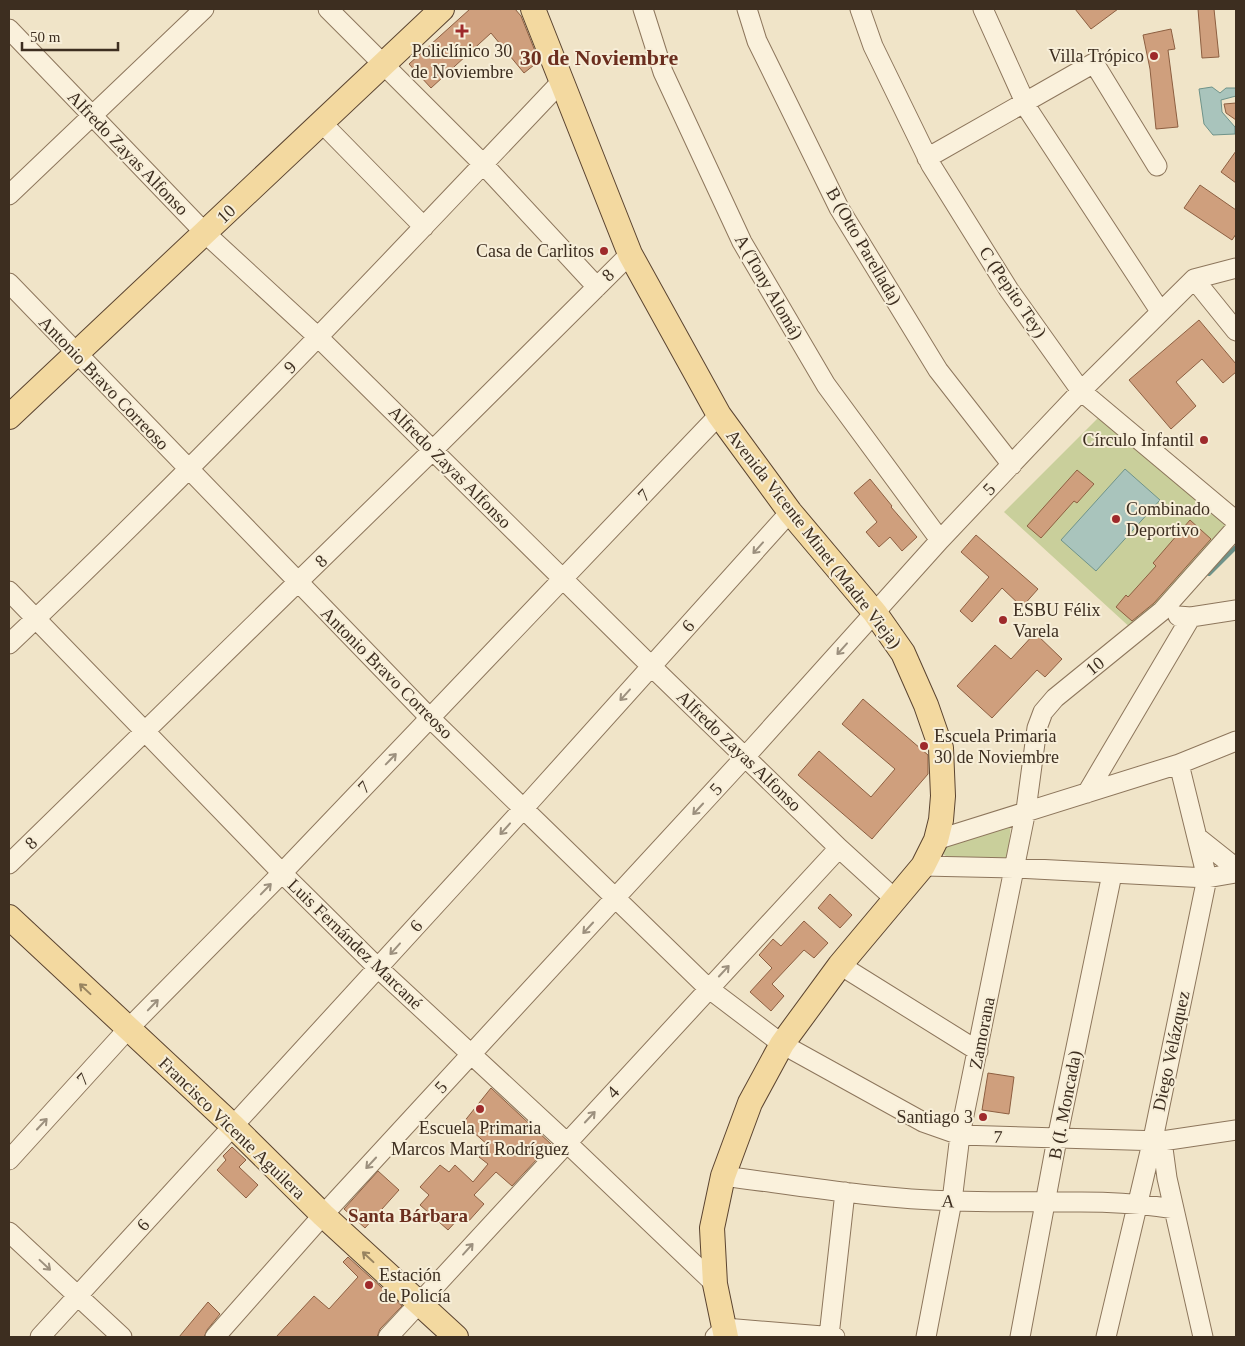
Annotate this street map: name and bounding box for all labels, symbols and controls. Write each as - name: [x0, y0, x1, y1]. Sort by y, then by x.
- scale bar: [22, 20, 119, 52]
- marker: Policlínico 30 de Noviembre: [455, 24, 469, 38]
- text: 50 m: [30, 29, 61, 45]
- place label: Policlínico 30 de Noviembre: [411, 41, 513, 82]
- district label: 30 de Noviembre: [520, 45, 678, 70]
- place label: Villa Trópico: [1049, 46, 1144, 66]
- marker: Villa Trópico: [1148, 50, 1160, 62]
- street label: Alfredo Zayas Alfonso: [64, 87, 192, 219]
- street label: B (Otto Parellada): [821, 184, 906, 309]
- street label: 10: [213, 201, 239, 227]
- street label: A (Tony Alomá): [730, 231, 807, 343]
- place label: Casa de Carlitos: [476, 241, 594, 261]
- street label: C (Pepito Tey): [974, 243, 1051, 342]
- marker: Casa de Carlitos: [598, 245, 610, 257]
- street label: 8: [598, 265, 618, 285]
- street label: Antonio Bravo Correoso: [35, 312, 173, 454]
- street label: 9: [280, 357, 300, 377]
- street label: Alfredo Zayas Alfonso: [385, 402, 515, 532]
- street label: Avenida Vicente Minet (Madre Vieja): [722, 426, 906, 653]
- place label: Círculo Infantil: [1083, 430, 1194, 450]
- marker: Círculo Infantil: [1198, 434, 1210, 446]
- street label: 5: [979, 479, 999, 499]
- street label: 7: [634, 485, 654, 505]
- place label: Combinado Deportivo: [1126, 499, 1210, 540]
- marker: Combinado Deportivo: [1110, 513, 1122, 525]
- one-way arrow: [752, 542, 764, 555]
- street label: 8: [311, 551, 331, 571]
- place label: ESBU Félix Varela: [1013, 600, 1101, 641]
- street label: Antonio Bravo Correoso: [317, 603, 457, 743]
- marker: ESBU Félix Varela: [997, 614, 1009, 626]
- street label: 6: [678, 616, 698, 636]
- one-way arrow: [836, 643, 848, 656]
- street label: 10: [1082, 653, 1108, 679]
- street label: Alfredo Zayas Alfonso: [673, 687, 805, 815]
- one-way arrow: [620, 688, 631, 701]
- place label: Escuela Primaria 30 de Noviembre: [934, 726, 1059, 767]
- marker: Escuela Primaria 30 de Noviembre: [918, 740, 930, 752]
- one-way arrow: [385, 753, 397, 765]
- street label: 7: [354, 777, 374, 797]
- street label: 5: [706, 779, 726, 799]
- one-way arrow: [692, 802, 703, 815]
- one-way arrow: [499, 822, 511, 835]
- street label: 8: [21, 833, 41, 853]
- street label: Luis Fernández Marcané: [284, 875, 426, 1013]
- one-way arrow: [260, 883, 273, 895]
- street label: 6: [406, 916, 426, 936]
- one-way arrow: [582, 922, 594, 935]
- one-way arrow: [389, 942, 401, 955]
- one-way arrow: [718, 965, 729, 978]
- one-way arrow: [79, 983, 92, 995]
- street label: Diego Velázquez: [1149, 989, 1193, 1113]
- street label: Zamorana: [965, 995, 999, 1071]
- one-way arrow: [146, 999, 159, 1011]
- street label: B (I. Moncada): [1045, 1049, 1086, 1161]
- street label: Francisco Vicente Aguilera: [155, 1053, 309, 1203]
- street label: 7: [73, 1069, 93, 1089]
- street label: 5: [431, 1077, 451, 1097]
- street label: 4: [603, 1082, 623, 1102]
- marker: Escuela Primaria Marcos Martí Rodríguez: [474, 1103, 486, 1115]
- place label: Santiago 3: [897, 1107, 973, 1127]
- one-way arrow: [584, 1110, 596, 1123]
- marker: Santiago 3: [977, 1111, 989, 1123]
- one-way arrow: [36, 1117, 48, 1130]
- place label: Escuela Primaria Marcos Martí Rodríguez: [391, 1118, 569, 1159]
- street label: 7: [993, 1127, 1003, 1147]
- one-way arrow: [365, 1157, 376, 1170]
- street label: A: [941, 1191, 955, 1211]
- district label: Santa Bárbara: [348, 1205, 468, 1226]
- street label: 6: [133, 1215, 153, 1235]
- one-way arrow: [462, 1243, 474, 1256]
- one-way arrow: [362, 1251, 375, 1263]
- one-way arrow: [38, 1259, 51, 1271]
- place label: Estación de Policía: [379, 1265, 450, 1306]
- marker: Estación de Policía: [363, 1279, 375, 1291]

